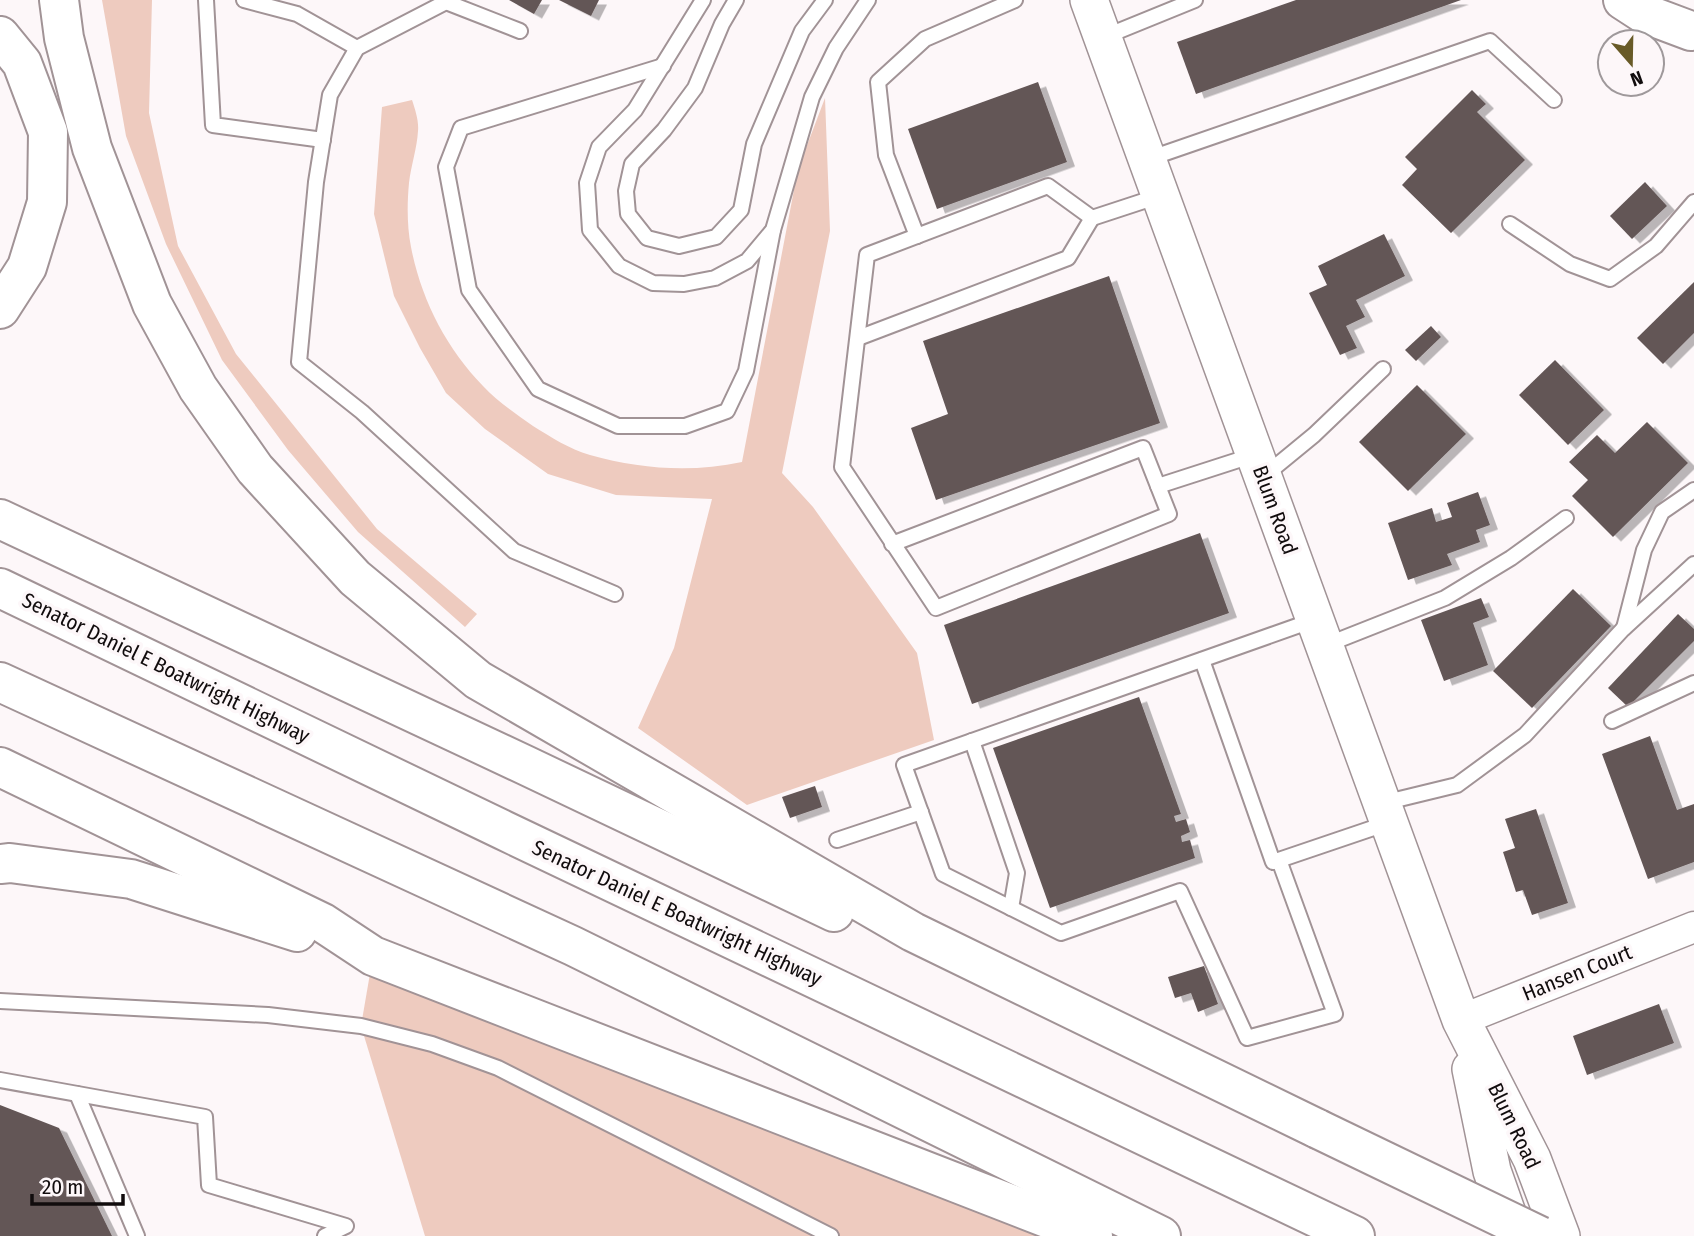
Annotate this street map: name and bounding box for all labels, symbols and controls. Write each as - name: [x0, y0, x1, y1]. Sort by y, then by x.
- north arrow: [1596, 28, 1666, 98]
- text: N: [1627, 66, 1646, 91]
- street label: Blum Road: [1247, 462, 1303, 558]
- street label: Senator Daniel E Boatwright Highway: [18, 587, 315, 749]
- street label: Senator Daniel E Boatwright Highway: [528, 834, 827, 992]
- street label: Hansen Court: [1518, 939, 1636, 1007]
- street label: Blum Road: [1482, 1079, 1546, 1173]
- scale bar: [32, 1162, 122, 1206]
- text: 20 m: [42, 1174, 83, 1200]

